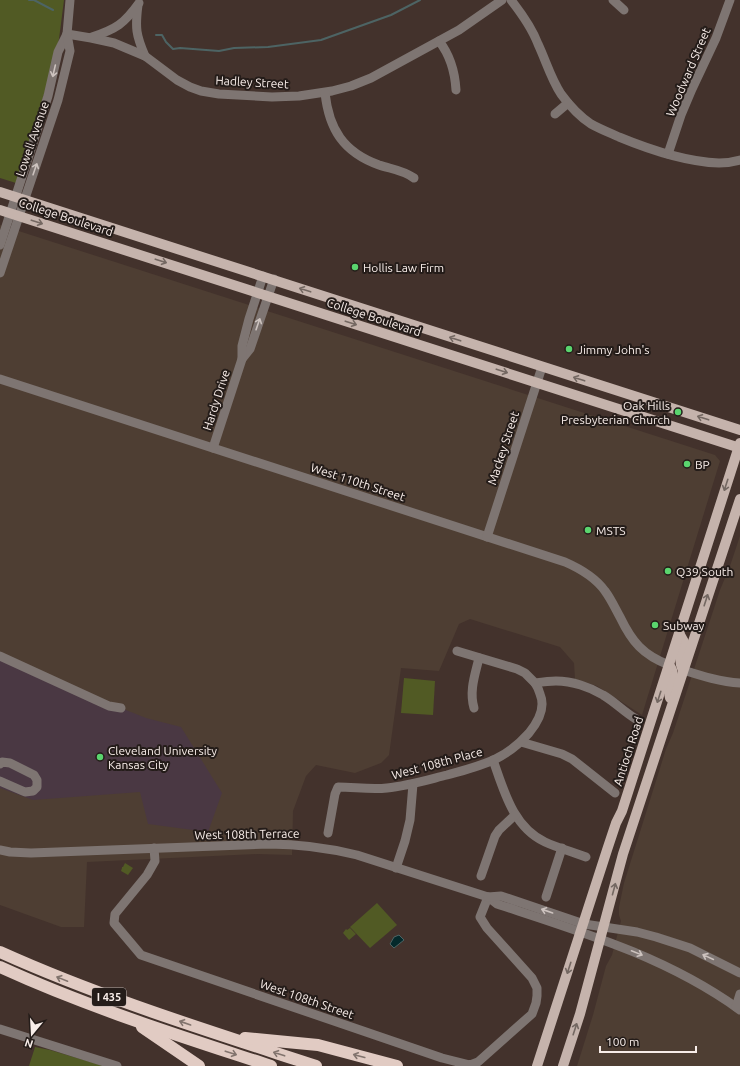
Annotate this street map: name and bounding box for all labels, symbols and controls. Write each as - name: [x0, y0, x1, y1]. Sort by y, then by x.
- street label: Woodward Street: [663, 25, 713, 118]
- one-way arrow: [50, 64, 58, 77]
- street label: Hadley Street: [215, 74, 289, 90]
- street label: Lowell Avenue: [13, 100, 51, 178]
- one-way arrow: [32, 163, 39, 176]
- street label: College Boulevard: [17, 196, 115, 238]
- one-way arrow: [30, 219, 43, 226]
- one-way arrow: [155, 258, 167, 266]
- place label: Hollis Law Firm: [363, 261, 444, 274]
- marker: Hollis Law Firm: [350, 262, 360, 272]
- one-way arrow: [300, 285, 312, 293]
- street label: College Boulevard: [325, 296, 423, 338]
- one-way arrow: [255, 319, 263, 331]
- one-way arrow: [345, 320, 358, 327]
- one-way arrow: [449, 335, 462, 342]
- place label: Jimmy John's: [577, 343, 650, 356]
- marker: Jimmy John's: [564, 344, 574, 354]
- street label: Hardy Drive: [200, 368, 232, 432]
- one-way arrow: [495, 368, 507, 376]
- one-way arrow: [573, 375, 586, 382]
- place label: Oak Hills Presbyterian Church: [561, 399, 670, 426]
- marker: Oak Hills Presbyterian Church: [673, 407, 683, 417]
- street label: Mackey Street: [485, 409, 521, 486]
- one-way arrow: [697, 414, 709, 422]
- place label: BP: [695, 458, 710, 471]
- marker: BP: [682, 459, 692, 469]
- street label: West 110th Street: [309, 461, 407, 503]
- one-way arrow: [722, 478, 730, 490]
- place label: MSTS: [596, 524, 626, 537]
- marker: MSTS: [583, 525, 593, 535]
- place label: Q39 South: [676, 565, 733, 578]
- marker: Q39 South: [663, 566, 673, 576]
- one-way arrow: [703, 595, 711, 607]
- place label: Subway: [663, 619, 705, 632]
- marker: Subway: [650, 620, 660, 630]
- one-way arrow: [655, 690, 662, 703]
- street label: Antioch Road: [611, 715, 645, 787]
- place label: Cleveland University Kansas City: [108, 744, 217, 771]
- street label: West 108th Place: [390, 745, 484, 781]
- marker: Cleveland University Kansas City: [95, 752, 105, 762]
- street label: West 108th Terrace: [194, 827, 300, 841]
- one-way arrow: [610, 883, 618, 896]
- one-way arrow: [541, 907, 553, 915]
- one-way arrow: [630, 950, 642, 957]
- one-way arrow: [702, 953, 714, 960]
- one-way arrow: [565, 962, 572, 975]
- one-way arrow: [57, 974, 69, 982]
- street label: West 108th Street: [258, 977, 356, 1021]
- road number: I 435: [92, 988, 126, 1006]
- north arrow: [12, 1014, 52, 1054]
- one-way arrow: [178, 1019, 191, 1026]
- one-way arrow: [572, 1023, 580, 1035]
- scale bar: [600, 1028, 696, 1054]
- text: 100 m: [606, 1035, 639, 1048]
- text: N: [23, 1037, 35, 1050]
- one-way arrow: [224, 1050, 237, 1057]
- one-way arrow: [272, 1050, 285, 1057]
- one-way arrow: [353, 1052, 366, 1059]

